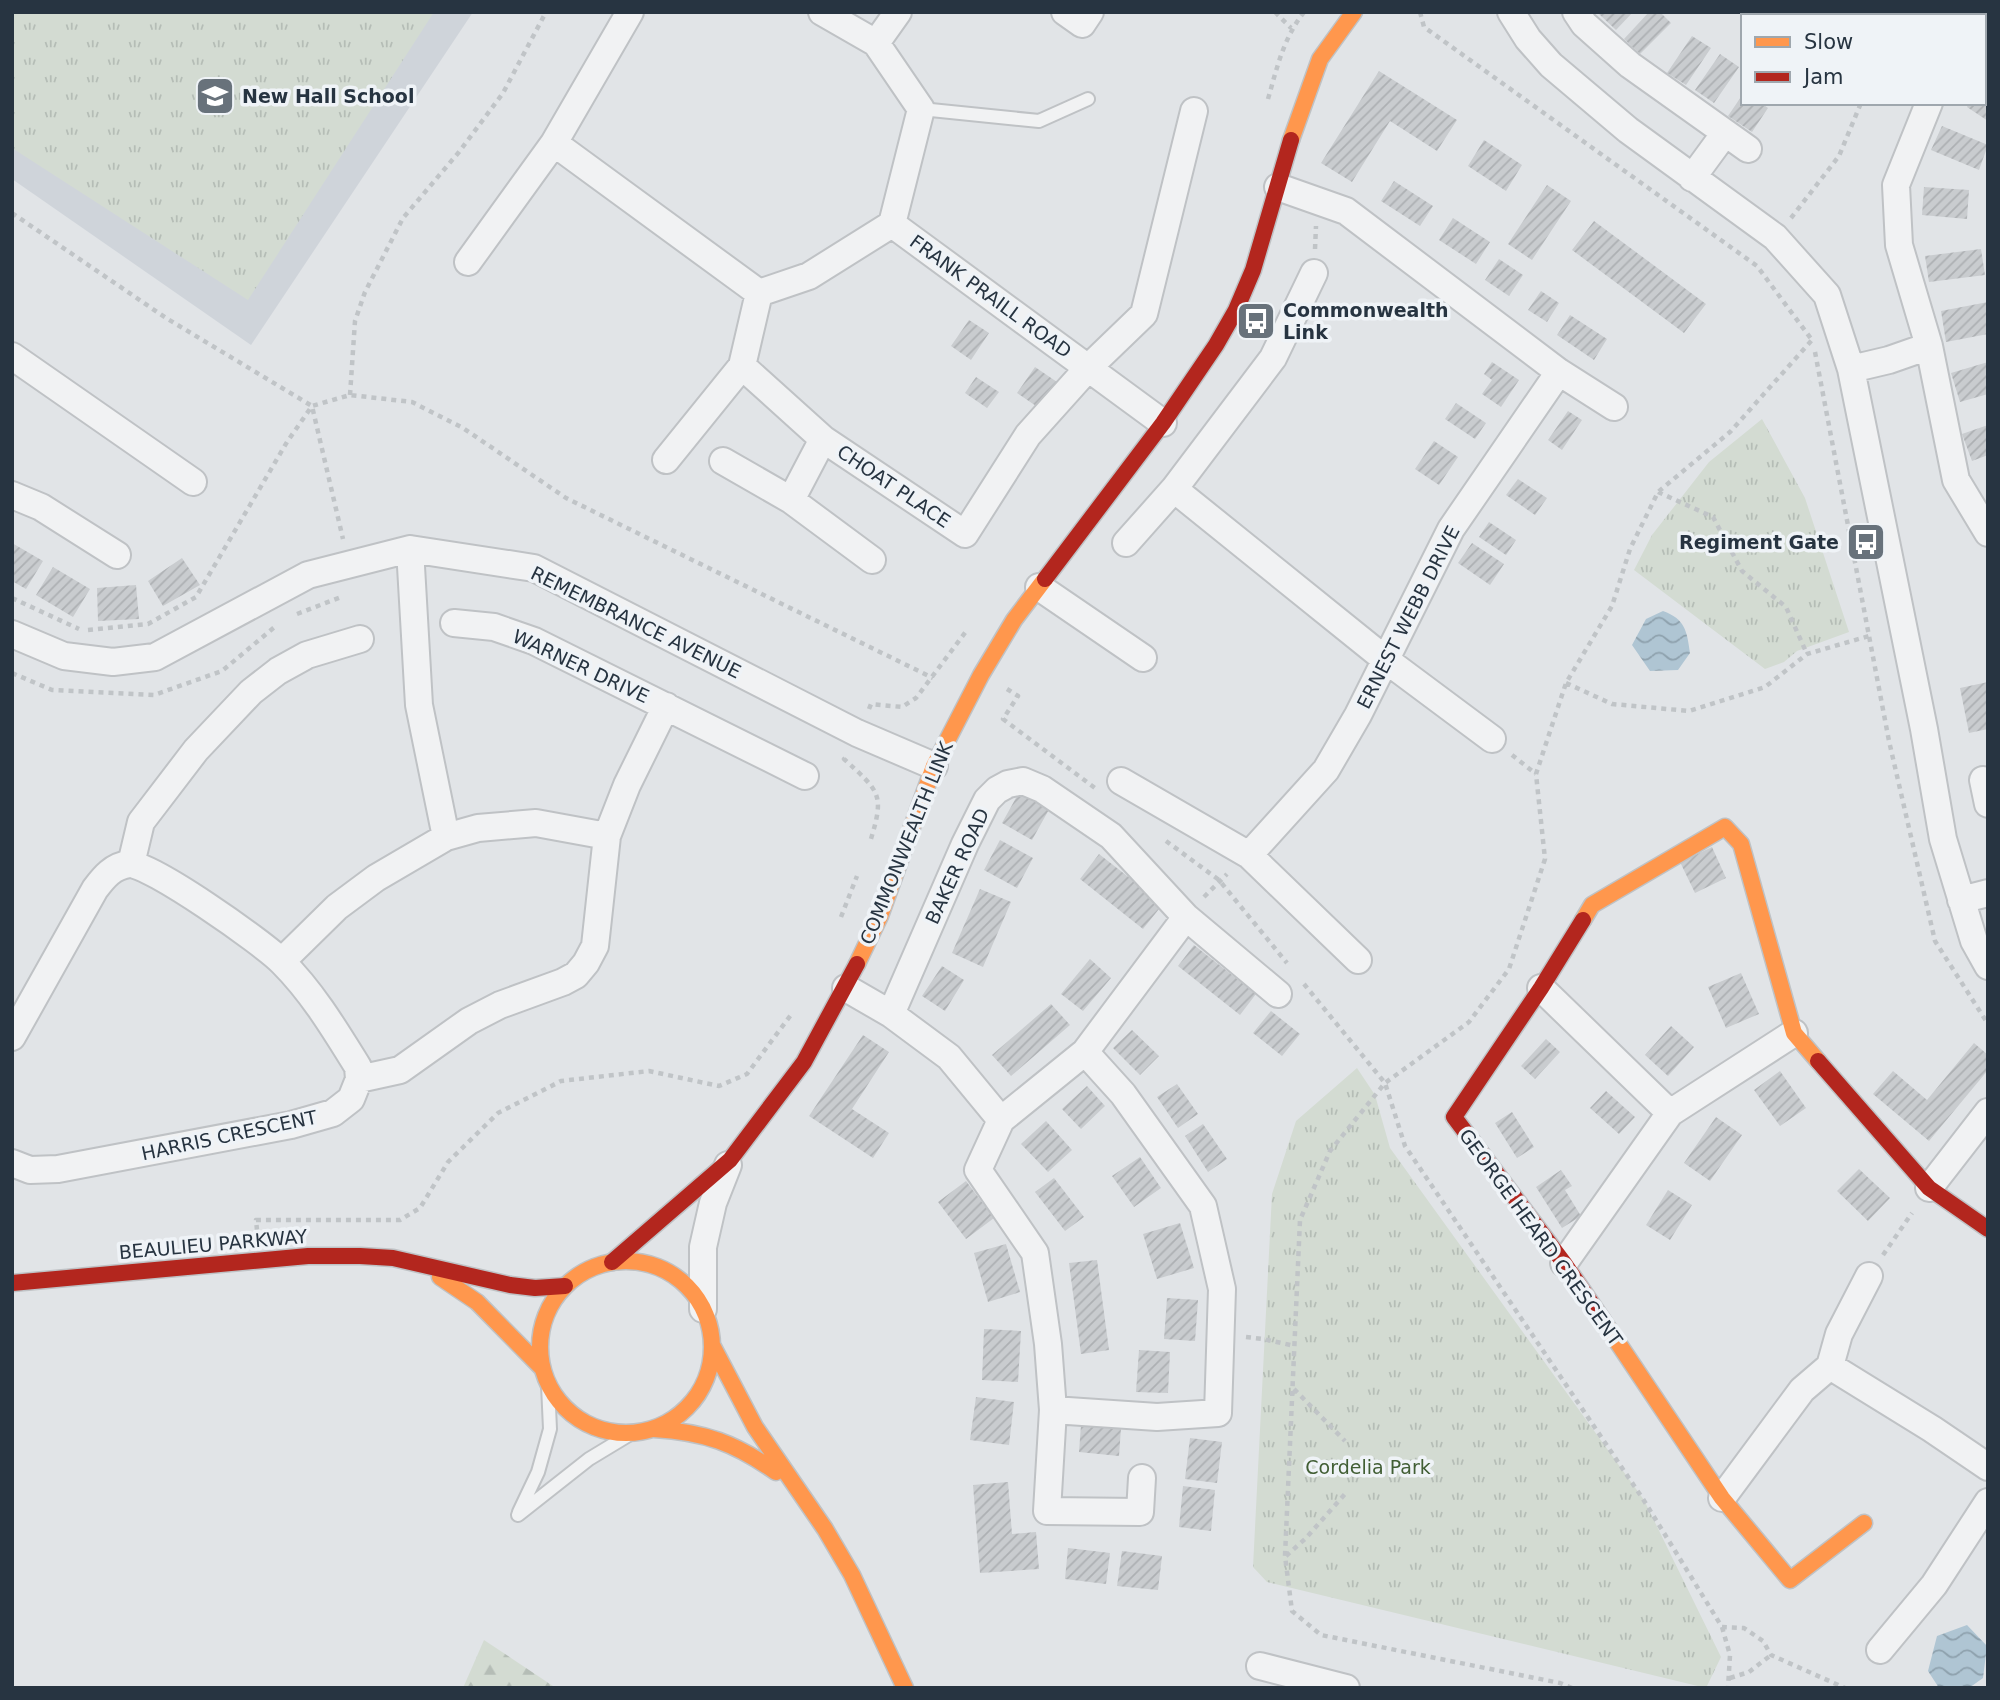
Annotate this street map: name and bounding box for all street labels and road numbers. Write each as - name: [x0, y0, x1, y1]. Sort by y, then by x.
- street label: FRANK PRAILL ROAD: [906, 230, 1076, 362]
- street label: CHOAT PLACE: [833, 440, 955, 532]
- street label: ERNEST WEBB DRIVE: [1352, 522, 1464, 712]
- street label: REMEMBRANCE AVENUE: [527, 562, 745, 682]
- street label: WARNER DRIVE: [509, 625, 653, 707]
- street label: COMMONWEALTH LINK: [855, 738, 957, 948]
- street label: BAKER ROAD: [921, 805, 993, 927]
- street label: HARRIS CRESCENT: [139, 1106, 319, 1164]
- street label: GEORGE HEARD CRESCENT: [1455, 1124, 1627, 1350]
- street label: BEAULIEU PARKWAY: [118, 1225, 309, 1263]

